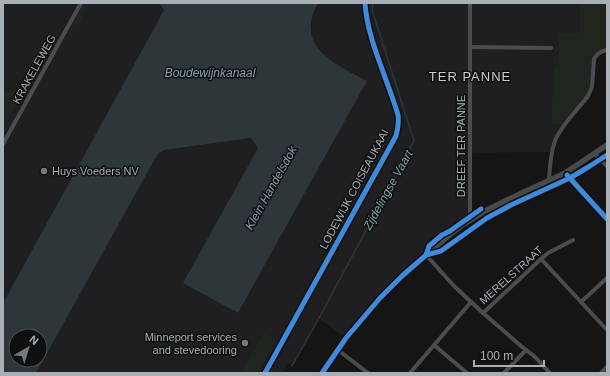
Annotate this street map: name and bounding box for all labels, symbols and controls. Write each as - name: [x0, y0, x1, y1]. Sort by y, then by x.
- street label: KRAKELEWEG: [10, 32, 58, 106]
- water label: Boudewijnkanaal: [165, 66, 256, 80]
- district label: TER PANNE: [429, 69, 511, 84]
- street label: DREEF TER PANNE: [455, 95, 467, 197]
- street label: LODEWIJK COISEAUKAAI: [317, 127, 391, 251]
- water label: Klein Handelsdok: [242, 143, 300, 232]
- water label: Zijdelingse Vaart: [360, 147, 416, 233]
- place label: Huys Voeders NV: [52, 165, 139, 177]
- marker: Huys Voeders NV: [39, 166, 49, 176]
- street label: MERELSTRAAT: [477, 243, 545, 306]
- north arrow: [8, 328, 48, 368]
- place label: Minneport services and stevedooring: [145, 331, 237, 356]
- text: N: [27, 333, 41, 347]
- marker: Minneport services and stevedooring: [240, 338, 250, 348]
- scale bar: [474, 342, 544, 368]
- text: 100 m: [480, 349, 513, 363]

